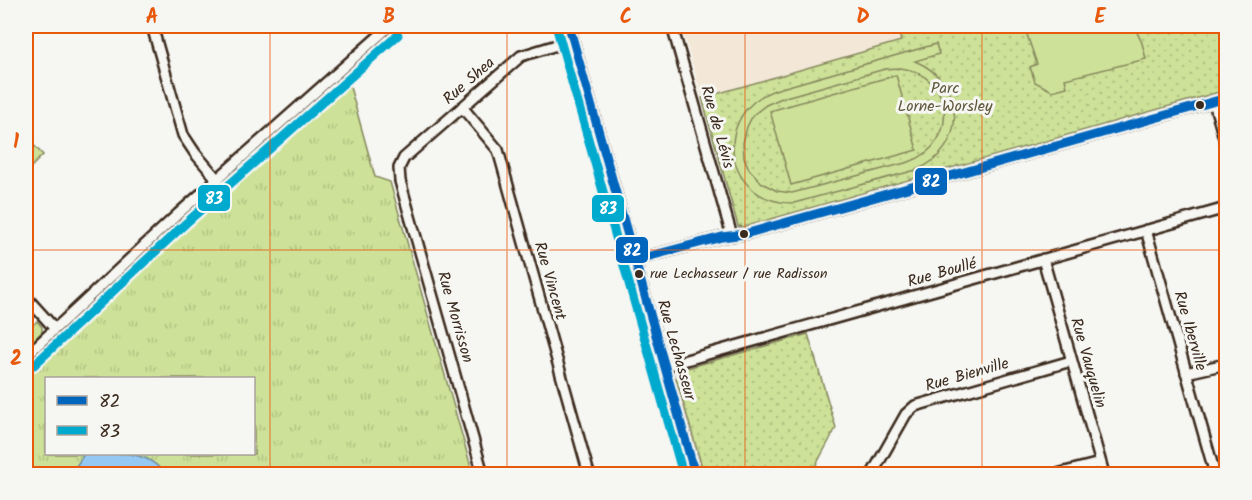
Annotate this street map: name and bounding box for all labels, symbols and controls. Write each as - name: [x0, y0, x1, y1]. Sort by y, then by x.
- text: A: [146, 2, 158, 34]
- text: B: [383, 2, 395, 34]
- text: C: [620, 2, 632, 34]
- text: D: [856, 2, 870, 34]
- text: E: [1094, 2, 1106, 34]
- street label: Rue Shea: [437, 51, 501, 111]
- park label: Parc Lorne-Worsley: [898, 76, 993, 119]
- street label: Rue de Lévis: [693, 83, 741, 172]
- unlabelled marker: [1194, 99, 1206, 111]
- text: 1: [13, 127, 19, 159]
- line badge: 82: [914, 167, 948, 196]
- text: 82: [922, 170, 940, 195]
- line badge: 83: [197, 184, 231, 212]
- text: 83: [205, 187, 223, 212]
- line badge: 83: [591, 194, 625, 223]
- text: 83: [599, 197, 617, 222]
- unlabelled marker: [738, 228, 750, 240]
- line badge: 82: [615, 236, 649, 264]
- street label: Rue Vincent: [527, 239, 573, 324]
- text: 82: [623, 239, 641, 264]
- street label: Rue Boullé: [905, 251, 980, 295]
- place label: rue Lechasseur / rue Radisson: [650, 263, 827, 285]
- street label: Rue Morrisson: [430, 268, 480, 366]
- marker: rue Lechasseur / rue Radisson: [633, 268, 645, 280]
- street label: Rue Iberville: [1167, 288, 1213, 374]
- street label: Rue Lechasseur: [650, 297, 703, 405]
- street label: Rue Vauquelin: [1063, 315, 1113, 411]
- text: 2: [10, 344, 22, 376]
- street label: Rue Bienville: [922, 351, 1012, 399]
- legend: [45, 377, 255, 455]
- text: 82: [99, 388, 120, 417]
- text: 83: [99, 418, 120, 447]

